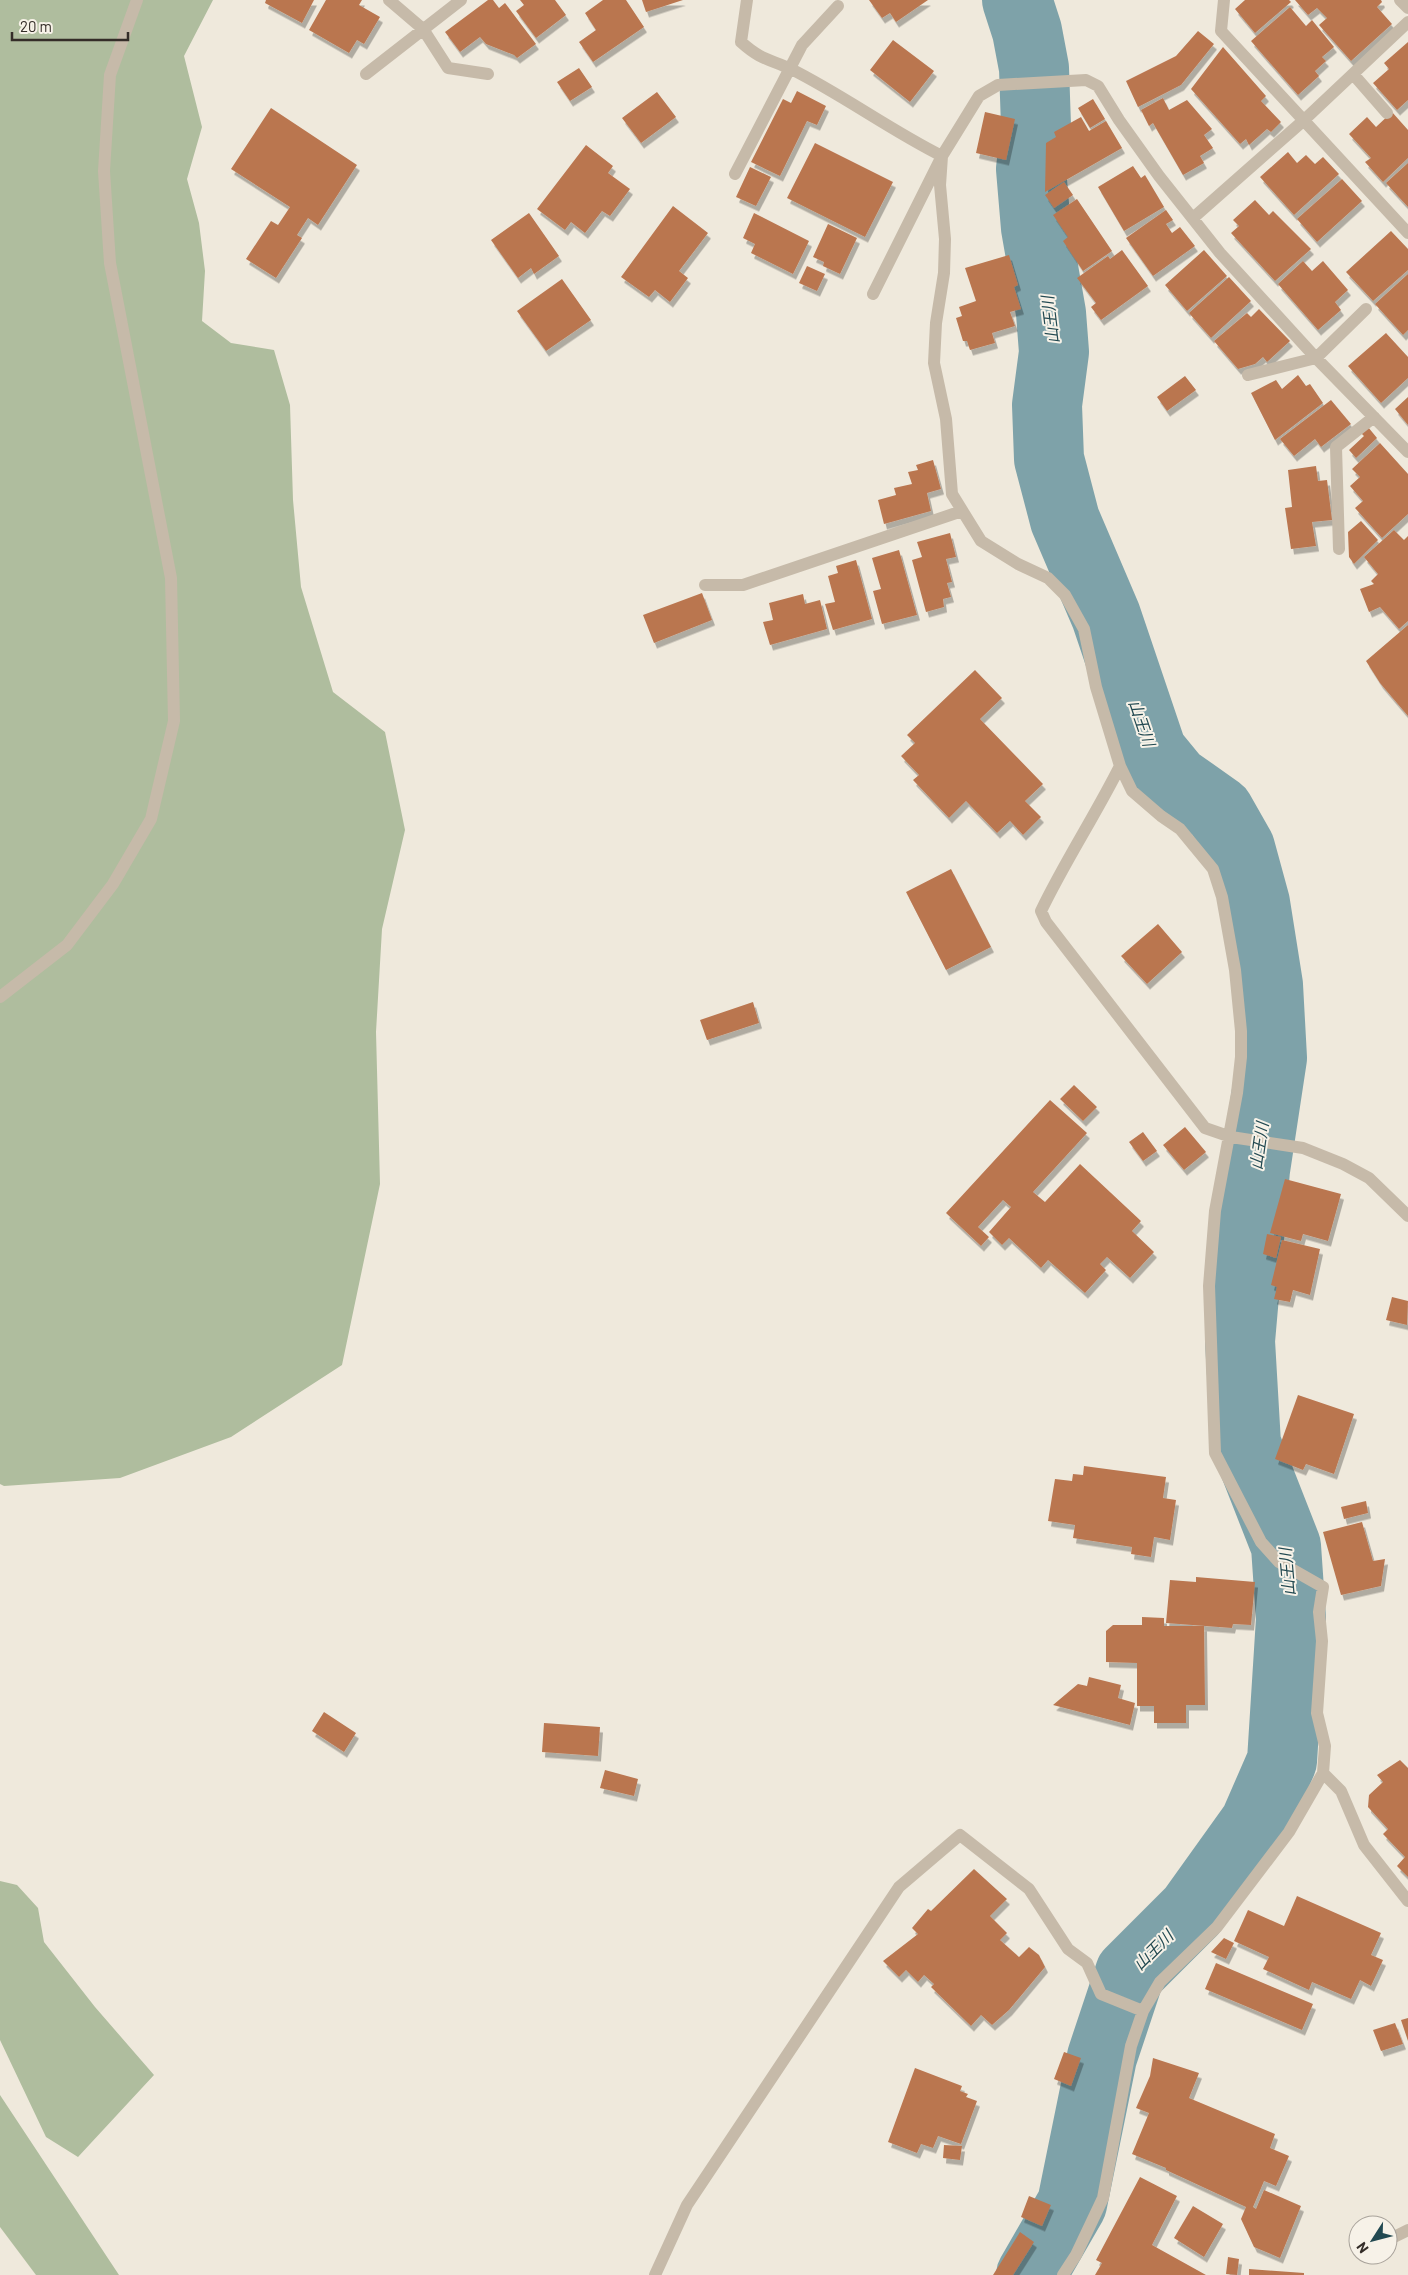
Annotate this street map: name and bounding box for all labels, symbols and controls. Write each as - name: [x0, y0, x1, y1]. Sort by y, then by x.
- scale bar: [12, 10, 129, 42]
- text: 20 m: [20, 17, 52, 35]
- water label: 山王川: [1037, 293, 1062, 345]
- water label: 山王川: [1126, 697, 1160, 751]
- water label: 山王川: [1246, 1119, 1272, 1171]
- water label: 山王川: [1275, 1545, 1298, 1597]
- water label: 山王川: [1129, 1925, 1178, 1973]
- north arrow: [1348, 2215, 1398, 2265]
- text: N: [1352, 2239, 1372, 2257]

